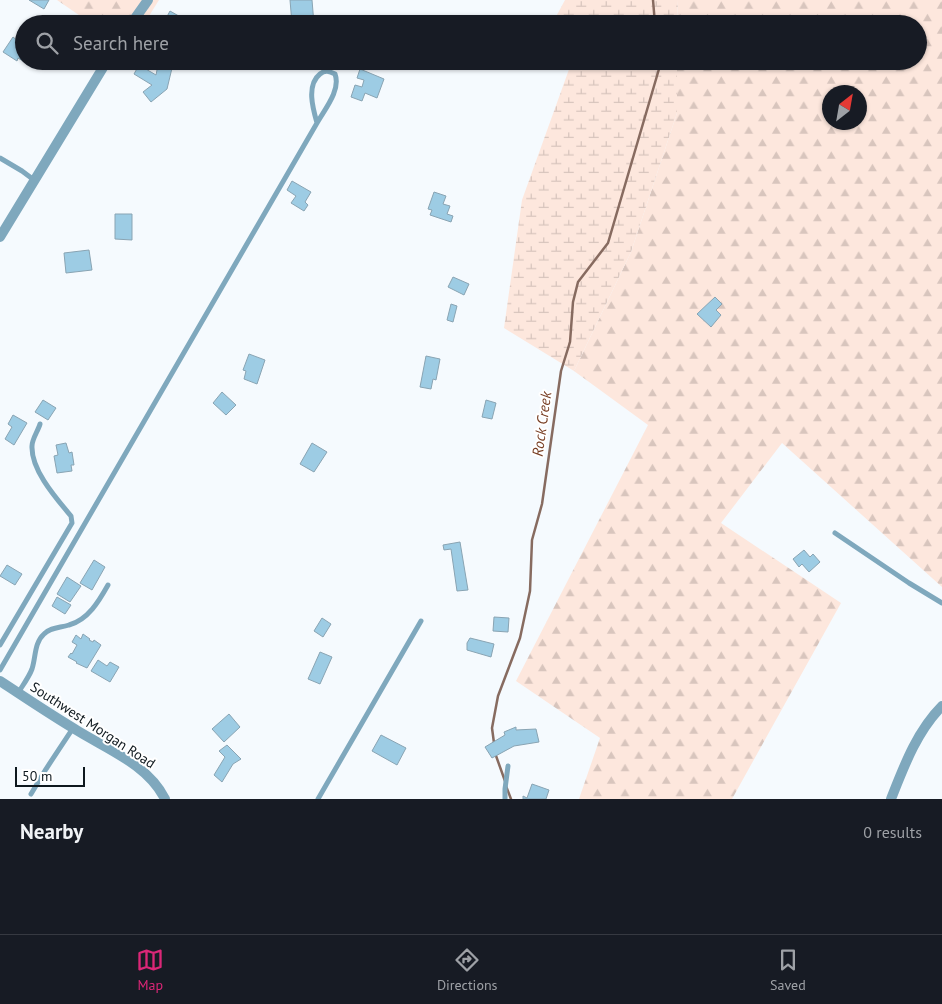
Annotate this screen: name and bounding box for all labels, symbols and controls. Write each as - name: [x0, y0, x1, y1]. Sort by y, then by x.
- search box: [15, 15, 927, 70]
- icon: search: [33, 29, 61, 57]
- text: Search here: [73, 31, 169, 55]
- north arrow: [822, 85, 867, 130]
- water label: Rock Creek: [528, 389, 556, 458]
- street label: Southwest Morgan Road: [27, 678, 159, 772]
- scale bar: [15, 764, 85, 787]
- text: 50 m: [22, 767, 52, 785]
- text: Nearby: [20, 818, 83, 845]
- text: 0 results: [863, 822, 922, 842]
- tab: Map: [136, 946, 164, 994]
- tab: Directions: [437, 946, 497, 994]
- tab: Saved: [770, 946, 806, 994]

